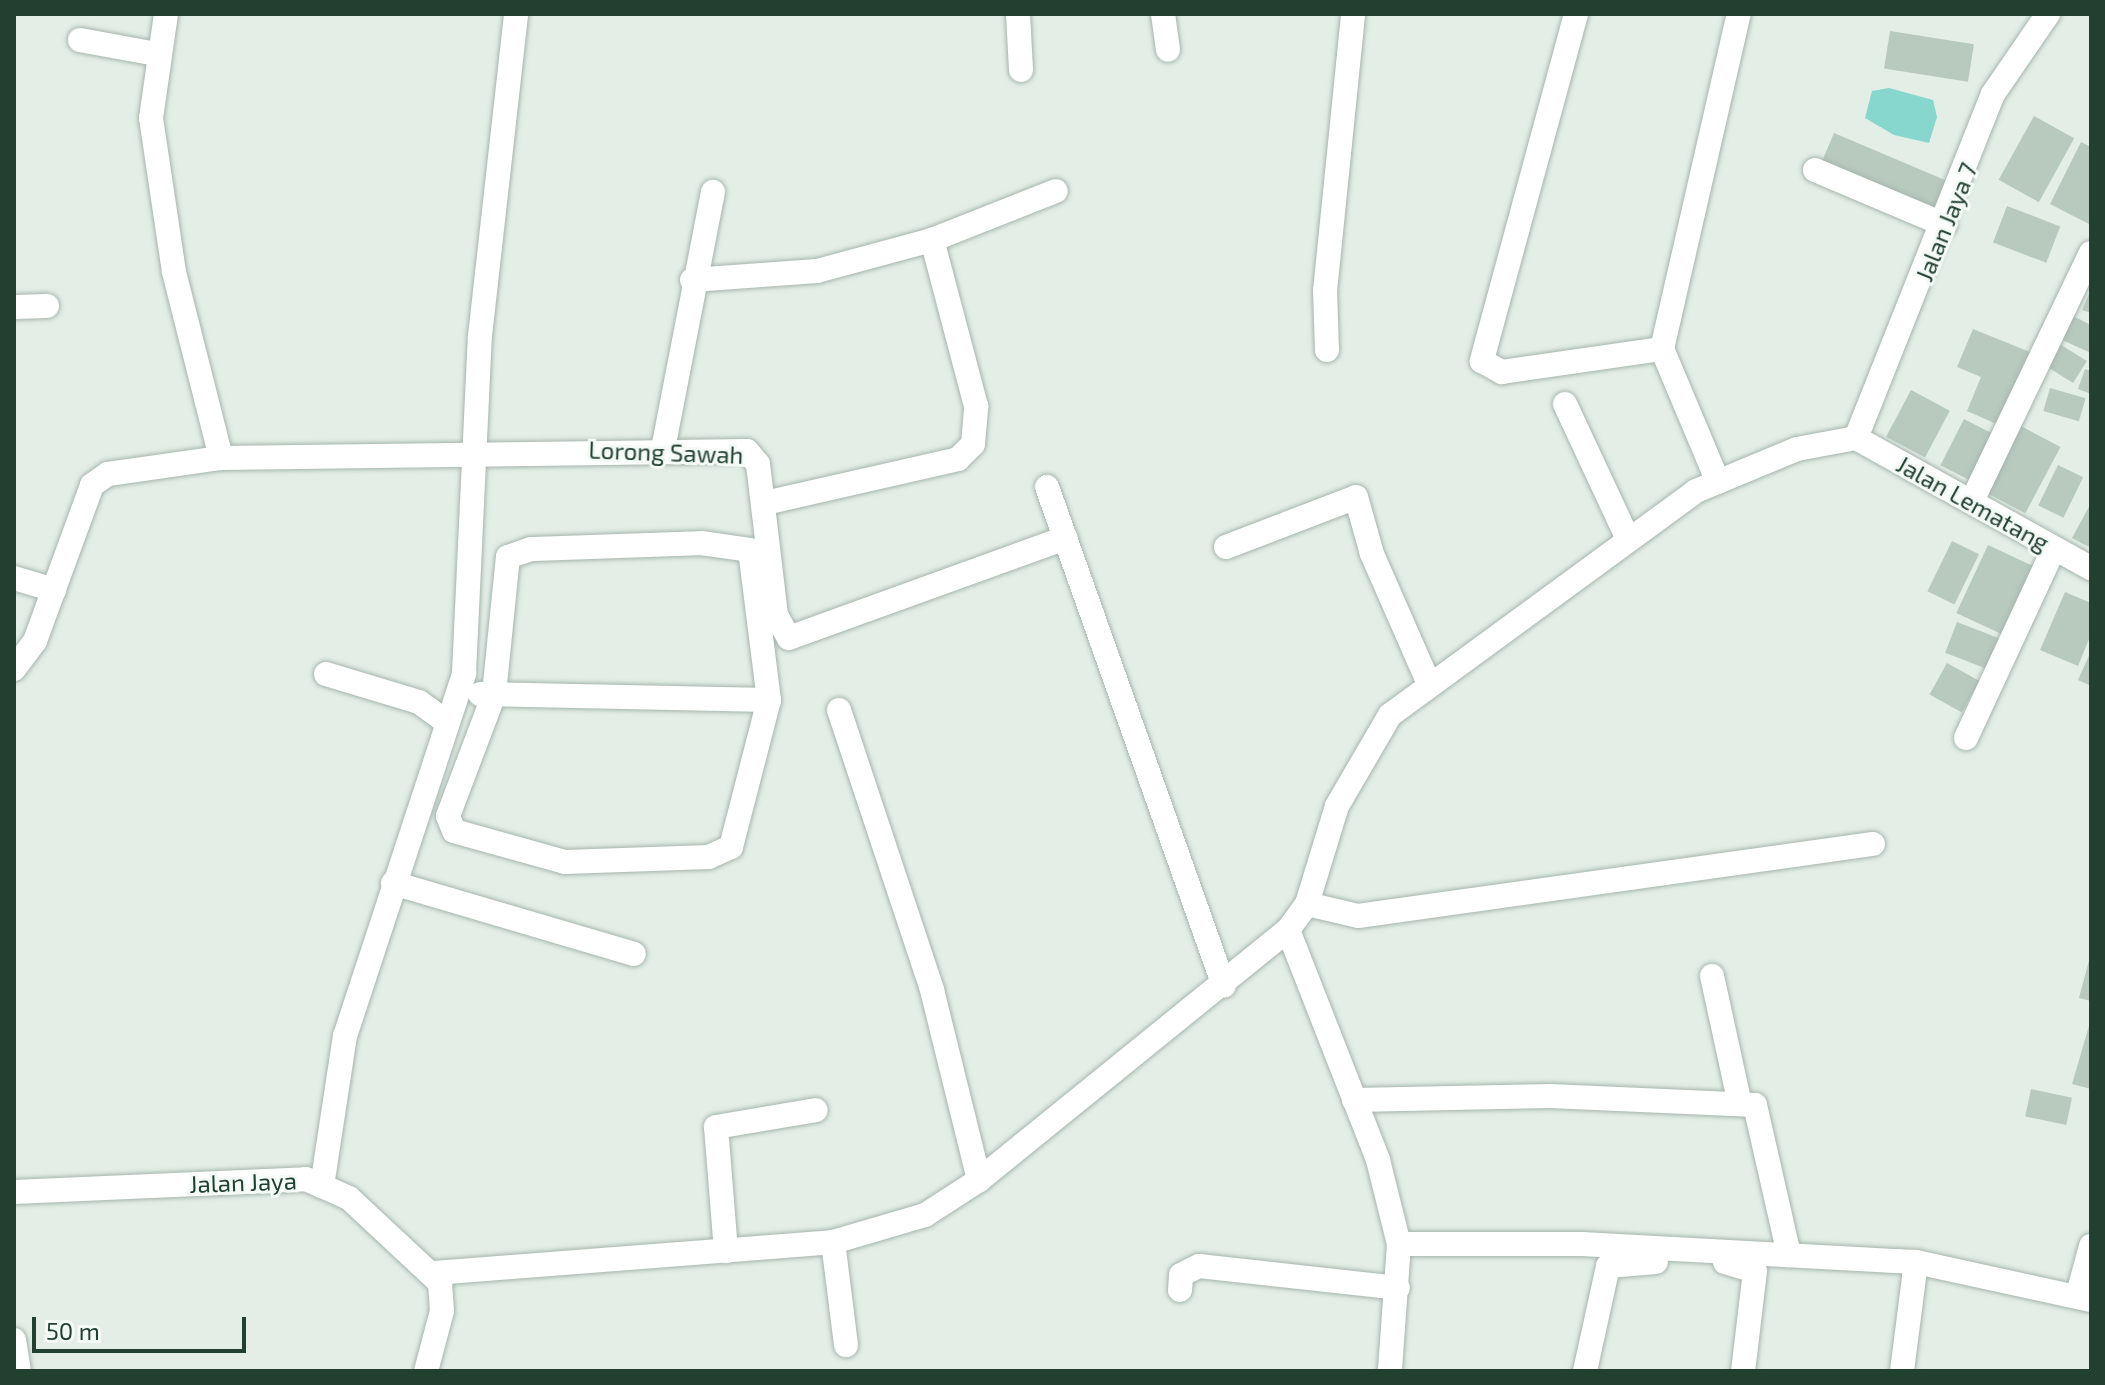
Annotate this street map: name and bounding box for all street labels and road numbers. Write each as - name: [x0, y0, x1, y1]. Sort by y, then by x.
- street label: Jalan Jaya 7: [1909, 158, 1983, 286]
- street label: Lorong Sawah: [588, 435, 744, 469]
- street label: Jalan Lematang: [1892, 449, 2054, 557]
- street label: Jalan Jaya: [189, 1166, 297, 1198]

